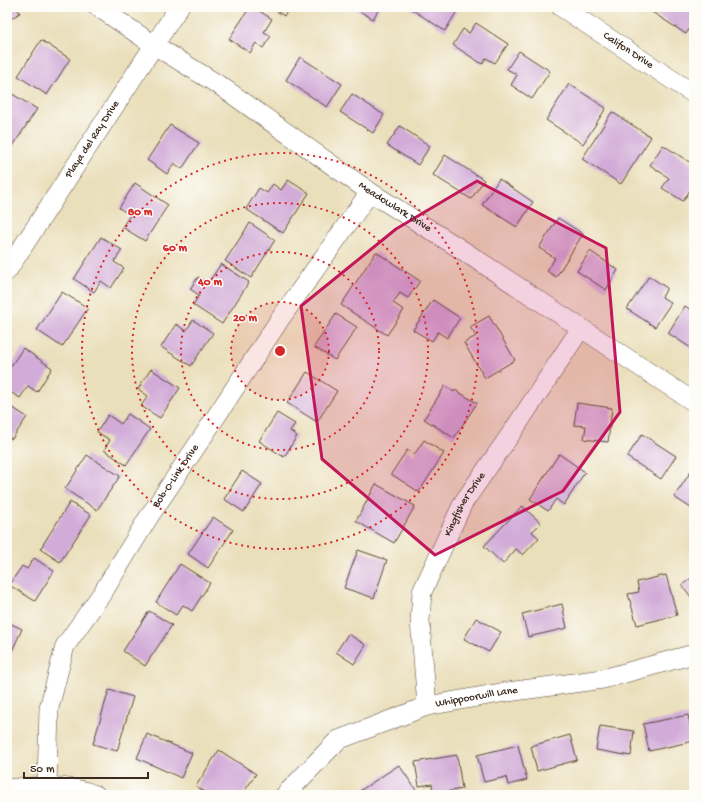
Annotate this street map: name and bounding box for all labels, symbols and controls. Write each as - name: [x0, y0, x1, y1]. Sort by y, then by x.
- street label: Califon Drive: [600, 30, 656, 72]
- street label: Playa del Ray Drive: [63, 98, 122, 181]
- street label: Meadowlark Drive: [356, 180, 434, 235]
- text: 80 m: [128, 206, 153, 220]
- text: 60 m: [163, 242, 188, 256]
- text: 40 m: [197, 276, 222, 290]
- text: 20 m: [233, 312, 258, 326]
- centre of rings: [273, 344, 287, 358]
- street label: Bob-O-Link Drive: [150, 442, 202, 511]
- street label: Kingfisher Drive: [442, 470, 488, 538]
- street label: Whippoorwill Lane: [434, 685, 519, 710]
- scale bar: [24, 754, 148, 780]
- text: 50 m: [30, 763, 55, 777]

